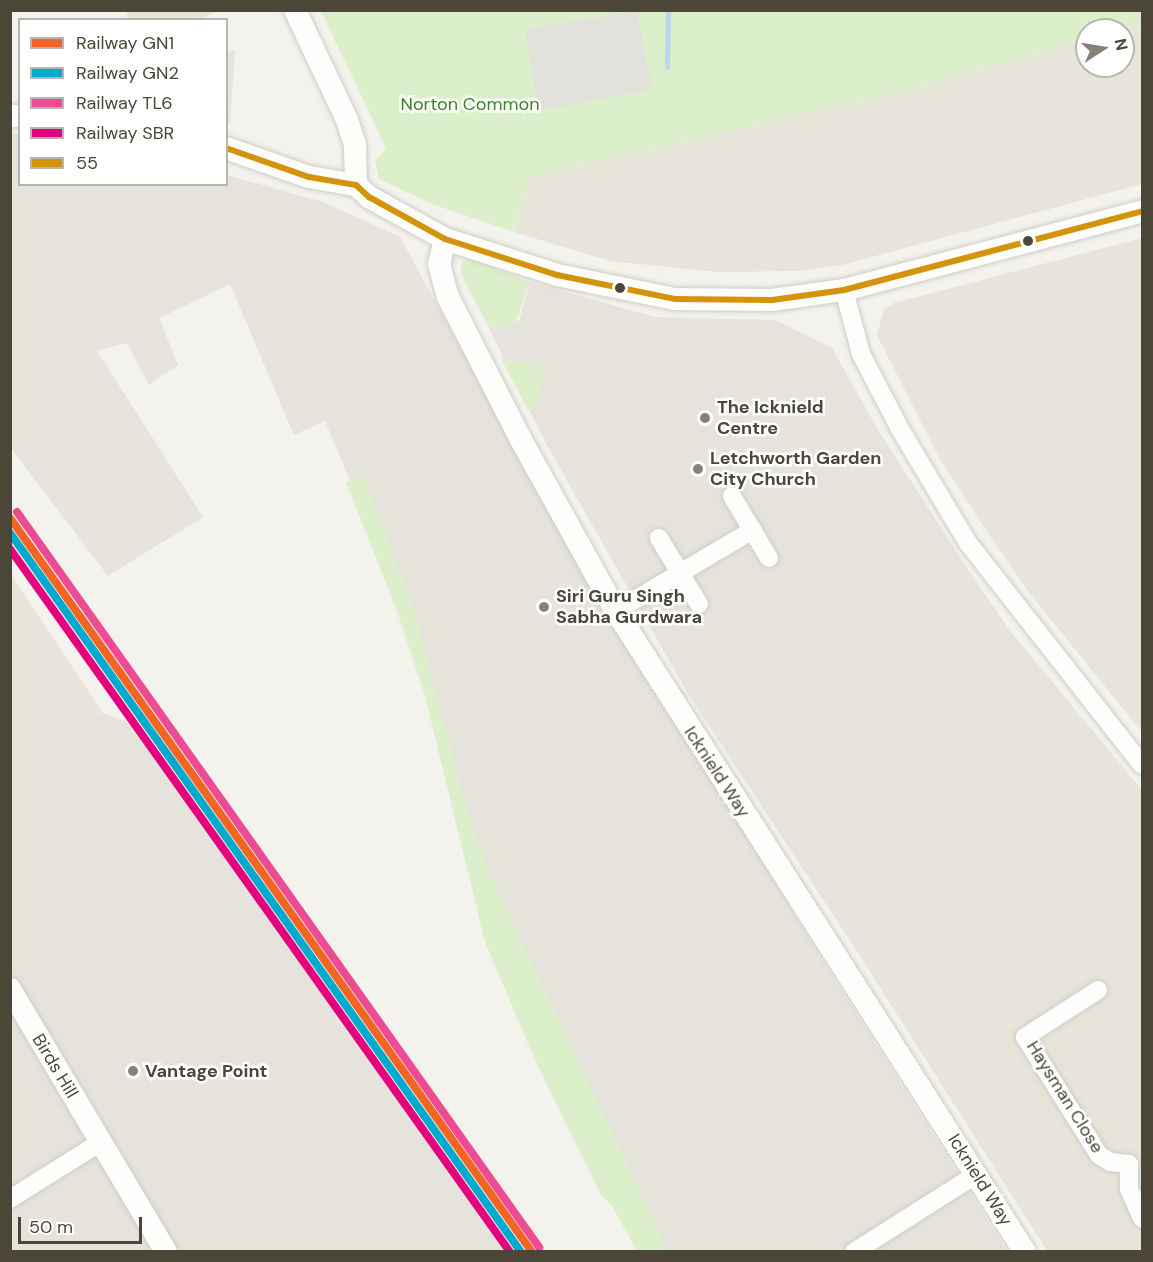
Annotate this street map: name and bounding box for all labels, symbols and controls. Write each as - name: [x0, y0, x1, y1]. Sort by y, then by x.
- legend: [18, 18, 228, 186]
- north arrow: [1075, 18, 1135, 78]
- text: Railway GN1: [76, 31, 174, 55]
- text: N: [1110, 37, 1133, 52]
- text: Railway GN2: [76, 61, 179, 85]
- text: Railway TL6: [76, 91, 173, 115]
- park label: Norton Common: [400, 93, 540, 115]
- text: Railway SBR: [76, 121, 174, 145]
- text: 55: [76, 151, 98, 175]
- unlabelled marker: [1022, 235, 1034, 247]
- unlabelled marker: [614, 282, 626, 294]
- place label: The Icknield Centre: [717, 397, 824, 440]
- marker: The Icknield Centre: [698, 411, 712, 425]
- place label: Letchworth Garden City Church: [710, 448, 881, 490]
- marker: Letchworth Garden City Church: [691, 462, 705, 476]
- place label: Siri Guru Singh Sabha Gurdwara: [556, 586, 702, 628]
- marker: Siri Guru Singh Sabha Gurdwara: [537, 600, 551, 614]
- street label: Icknield Way: [679, 722, 755, 822]
- street label: Birds Hill: [27, 1030, 83, 1102]
- street label: Haysman Close: [1022, 1037, 1108, 1157]
- place label: Vantage Point: [145, 1060, 267, 1082]
- marker: Vantage Point: [126, 1064, 140, 1078]
- street label: Icknield Way: [943, 1130, 1017, 1230]
- scale bar: [21, 1205, 146, 1243]
- text: 50 m: [29, 1215, 73, 1239]

